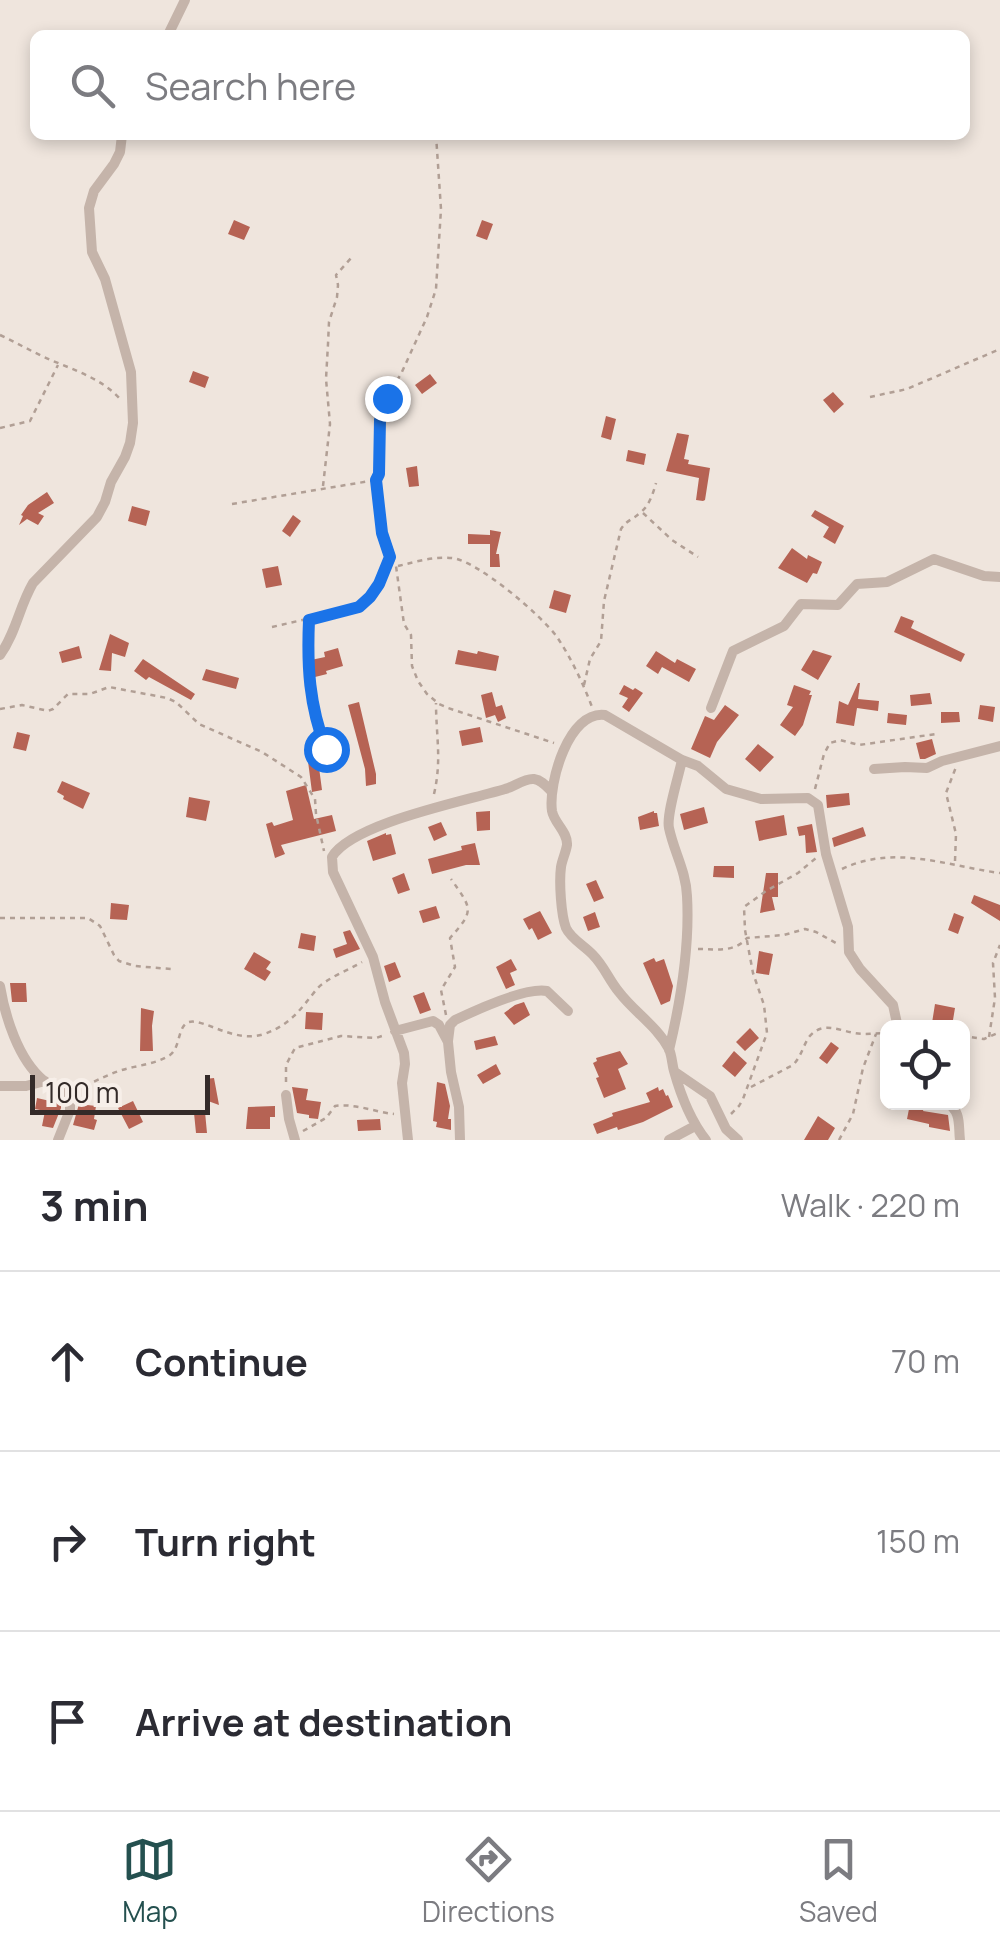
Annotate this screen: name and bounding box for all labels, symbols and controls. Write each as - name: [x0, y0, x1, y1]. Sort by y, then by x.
- search box: [30, 30, 970, 140]
- icon: search: [65, 58, 120, 113]
- text: Search here: [145, 59, 356, 111]
- route end: [365, 376, 411, 422]
- route start: [304, 727, 350, 773]
- map controls: [880, 1020, 970, 1110]
- button: locate: [880, 1020, 970, 1110]
- scale bar: [30, 1070, 210, 1114]
- text: 100 m: [45, 1073, 119, 1111]
- text: 3 min: [40, 1176, 149, 1234]
- text: Walk · 220 m: [781, 1183, 960, 1227]
- icon: ahead: [40, 1334, 95, 1389]
- text: Continue: [135, 1335, 308, 1387]
- text: 70 m: [891, 1339, 960, 1383]
- icon: right: [40, 1514, 95, 1569]
- text: Turn right: [135, 1515, 316, 1567]
- text: 150 m: [876, 1519, 960, 1563]
- icon: arrive: [40, 1694, 95, 1749]
- text: Arrive at destination: [135, 1695, 512, 1747]
- tab: Map: [122, 1832, 178, 1930]
- tab: Directions: [422, 1832, 555, 1930]
- tab: Saved: [799, 1832, 878, 1930]

